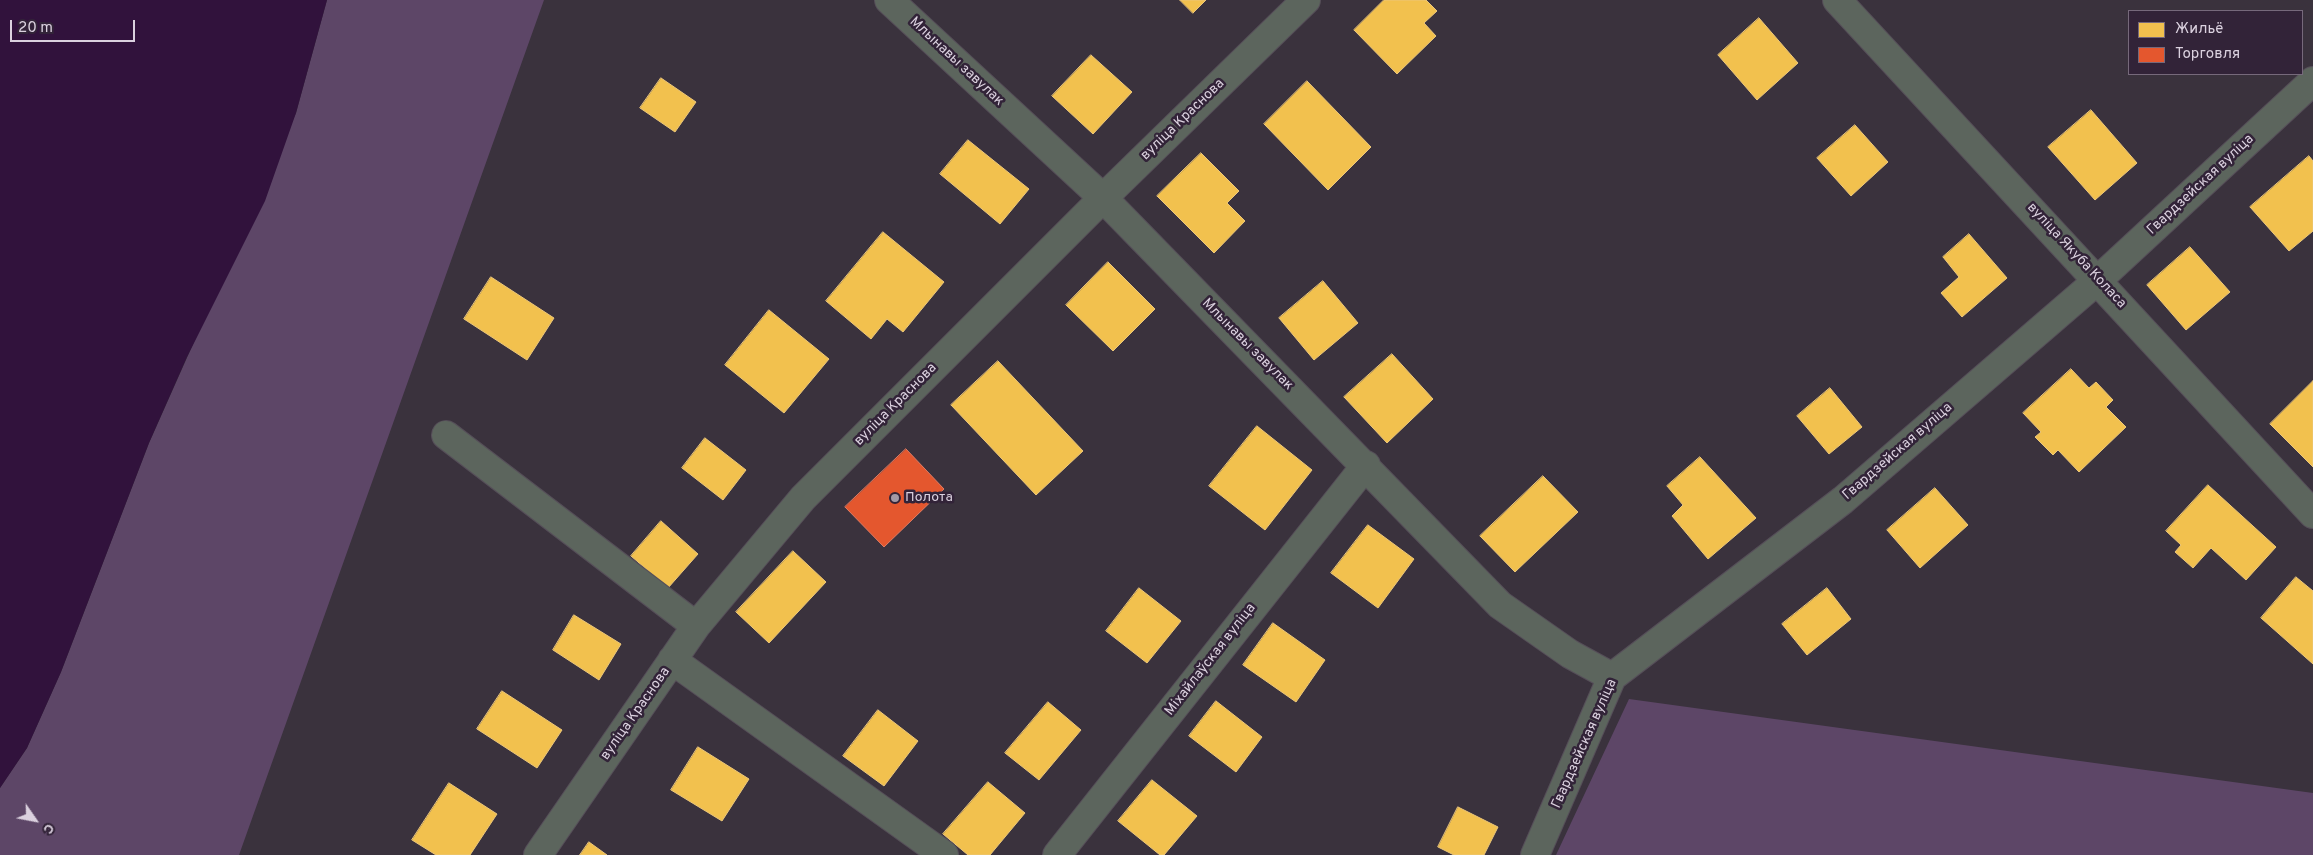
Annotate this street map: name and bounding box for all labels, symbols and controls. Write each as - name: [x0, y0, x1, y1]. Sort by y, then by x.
- scale bar: [12, 10, 138, 42]
- legend: [2128, 10, 2303, 75]
- street label: Млынавы завулак: [905, 14, 1007, 110]
- text: 20 m: [18, 19, 53, 38]
- text: Жильё: [2175, 20, 2223, 39]
- text: Торговля: [2175, 45, 2240, 64]
- street label: вуліца Краснова: [1138, 76, 1228, 164]
- street label: Гвардзейская вуліца: [2144, 131, 2258, 239]
- street label: вуліца Якуба Коласа: [2023, 200, 2129, 312]
- street label: Млынавы завулак: [1198, 296, 1296, 394]
- street label: вуліца Краснова: [851, 360, 941, 450]
- street label: Гвардзейская вуліца: [1840, 400, 1956, 504]
- place label: Полота: [905, 490, 953, 506]
- marker: Полота: [889, 492, 901, 504]
- street label: Міхайлаўская вуліца: [1162, 601, 1260, 719]
- street label: вуліца Краснова: [598, 664, 674, 764]
- street label: Гвардзейская вуліца: [1549, 677, 1621, 811]
- north arrow: [10, 795, 60, 845]
- text: С: [38, 820, 58, 837]

